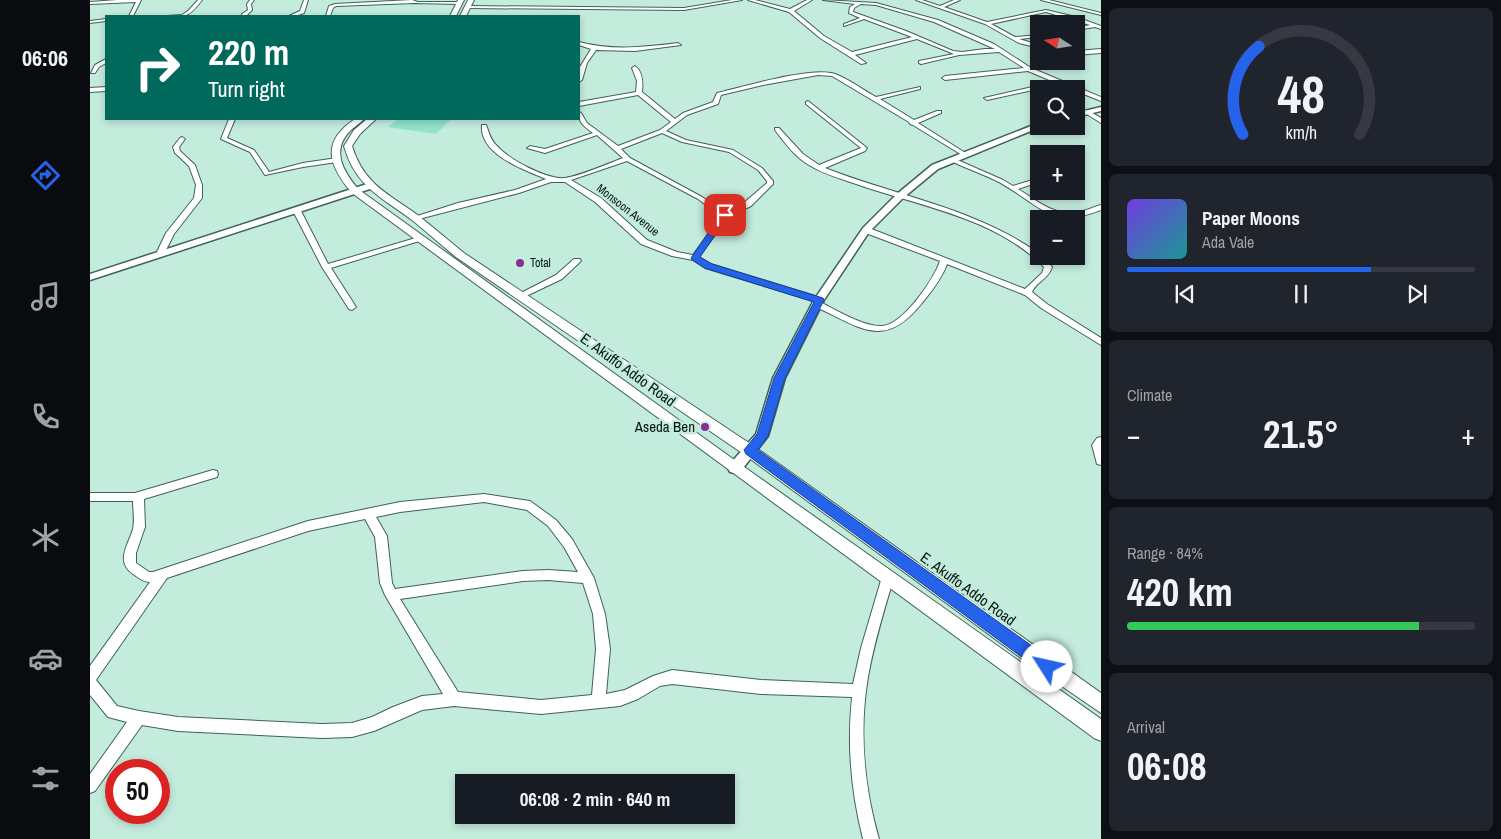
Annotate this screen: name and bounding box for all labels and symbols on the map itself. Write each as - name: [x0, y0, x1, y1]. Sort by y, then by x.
- north arrow: [1030, 15, 1085, 70]
- street label: Monsoon Avenue: [593, 180, 663, 240]
- pin: [704, 194, 746, 236]
- place label: Total: [530, 255, 551, 271]
- marker: Total: [514, 257, 526, 269]
- street label: E. Akuffo Addo Road: [576, 328, 680, 411]
- place label: Aseda Ben: [634, 416, 695, 437]
- marker: Aseda Ben: [699, 421, 711, 433]
- street label: E. Akuffo Addo Road: [916, 547, 1020, 630]
- position arrow: [1020, 640, 1072, 692]
- speed limit sign: 50: [105, 759, 170, 824]

